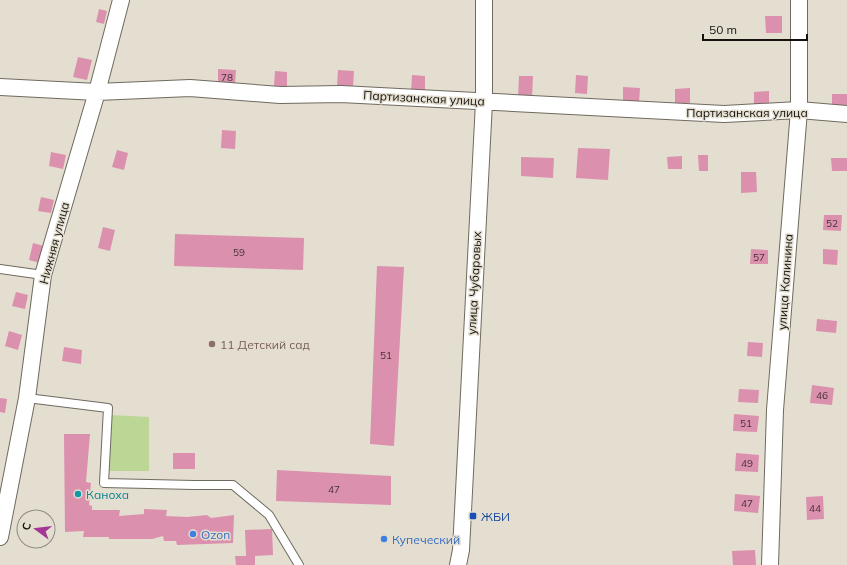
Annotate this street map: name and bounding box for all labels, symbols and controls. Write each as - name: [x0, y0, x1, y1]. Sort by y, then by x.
- scale bar: [703, 16, 807, 42]
- text: 50 m: [709, 22, 737, 37]
- house number: 78: [221, 71, 233, 84]
- street label: Партизанская улица: [363, 87, 485, 109]
- street label: Партизанская улица: [686, 105, 808, 120]
- street label: Нижняя улица: [36, 200, 72, 286]
- house number: 52: [826, 217, 838, 230]
- street label: улица Чубаровых: [464, 230, 484, 335]
- street label: улица Калинина: [774, 233, 796, 331]
- house number: 59: [233, 246, 245, 259]
- house number: 57: [753, 251, 765, 264]
- place label: 11 Детский сад: [220, 337, 310, 352]
- marker: 11 Детский сад: [207, 339, 217, 349]
- house number: 51: [380, 349, 392, 362]
- house number: 46: [816, 389, 828, 402]
- house number: 51: [740, 417, 752, 430]
- house number: 49: [741, 457, 753, 470]
- house number: 47: [328, 483, 340, 496]
- place label: Каноха: [86, 487, 129, 502]
- marker: Каноха: [73, 489, 83, 499]
- house number: 47: [741, 497, 753, 510]
- house number: 44: [809, 502, 821, 515]
- north arrow: [16, 509, 56, 549]
- place label: ЖБИ: [481, 509, 510, 524]
- marker: ЖБИ: [468, 511, 478, 521]
- text: С: [19, 521, 34, 532]
- place label: Ozon: [201, 527, 230, 542]
- marker: Ozon: [188, 529, 198, 539]
- place label: Купеческий: [392, 532, 460, 547]
- marker: Купеческий: [379, 534, 389, 544]

